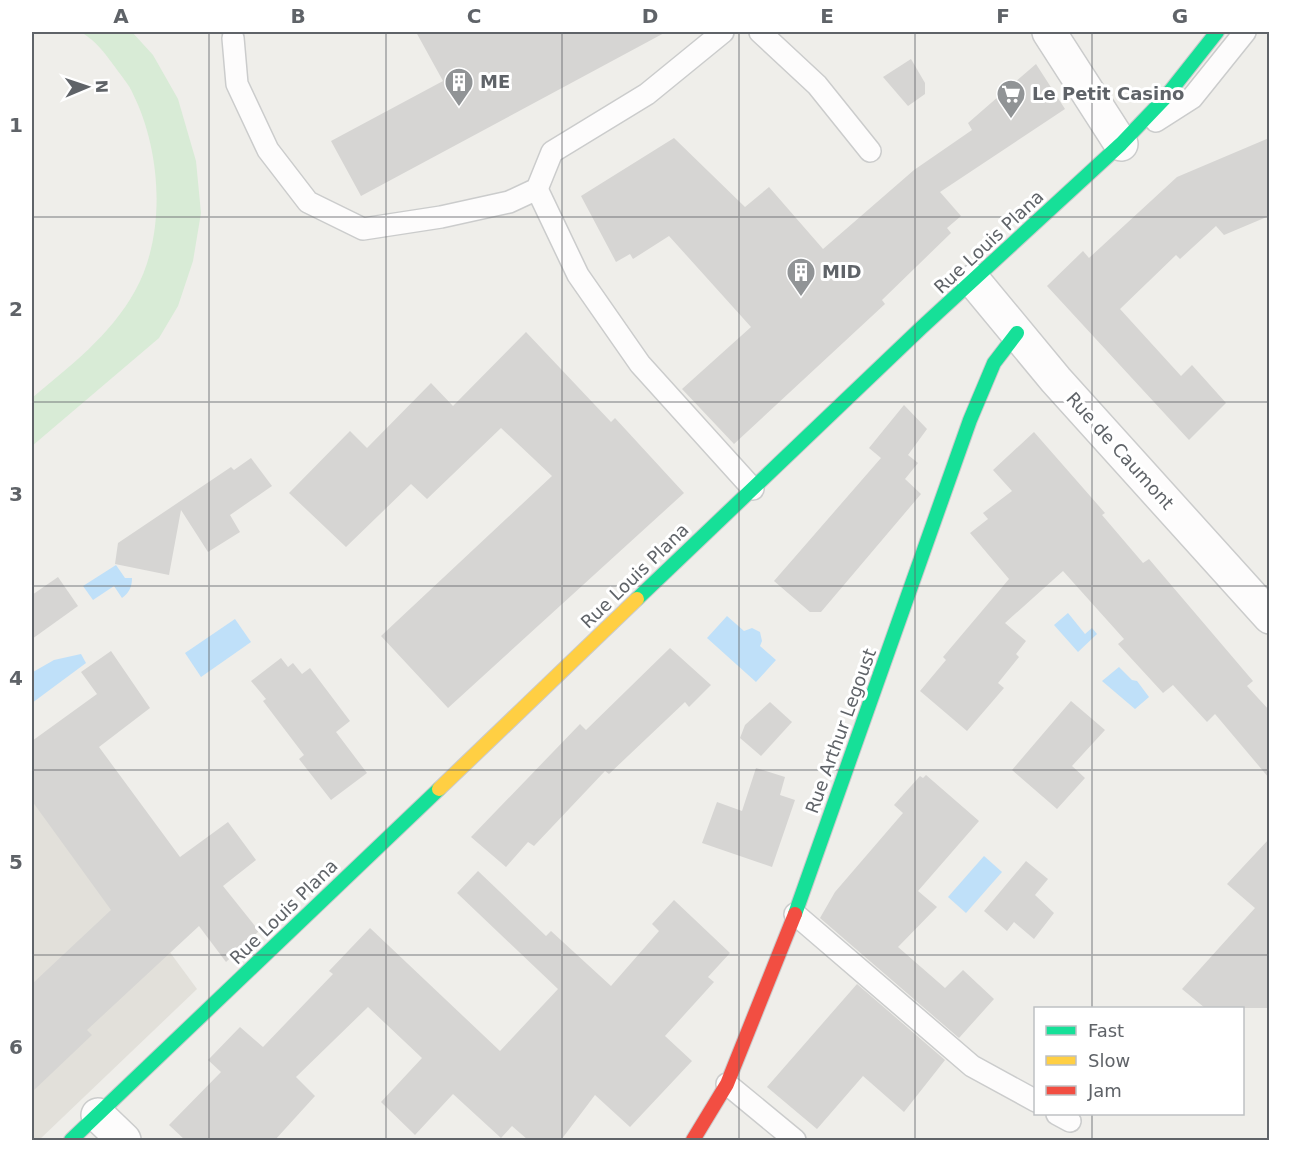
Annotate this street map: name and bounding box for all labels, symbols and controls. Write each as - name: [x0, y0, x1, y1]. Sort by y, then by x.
- text: A: [113, 4, 129, 28]
- text: B: [290, 4, 306, 28]
- text: C: [467, 4, 481, 28]
- text: D: [642, 4, 658, 28]
- text: E: [820, 4, 834, 28]
- text: F: [996, 4, 1010, 28]
- text: G: [1172, 4, 1188, 28]
- north arrow: [57, 57, 117, 117]
- building icon: ME: [443, 66, 475, 108]
- place label: ME: [480, 71, 510, 92]
- supermarket icon: Le Petit Casino: [995, 78, 1027, 120]
- text: N: [92, 79, 111, 94]
- place label: Le Petit Casino: [1032, 83, 1184, 104]
- text: 1: [9, 113, 23, 137]
- street label: Rue Louis Plana: [930, 186, 1048, 298]
- building icon: MID: [785, 256, 817, 298]
- place label: MID: [822, 261, 862, 282]
- text: 2: [9, 297, 23, 321]
- street label: Rue de Caumont: [1062, 388, 1178, 513]
- text: 3: [9, 482, 23, 506]
- street label: Rue Louis Plana: [576, 519, 693, 632]
- street label: Rue Arthur Legoust: [801, 646, 880, 816]
- text: 4: [9, 666, 23, 690]
- text: 5: [9, 850, 23, 874]
- street label: Rue Louis Plana: [225, 855, 342, 968]
- legend: [1034, 1007, 1244, 1115]
- text: Fast: [1088, 1020, 1124, 1041]
- text: 6: [9, 1035, 23, 1059]
- text: Slow: [1088, 1050, 1130, 1071]
- text: Jam: [1087, 1080, 1122, 1101]

